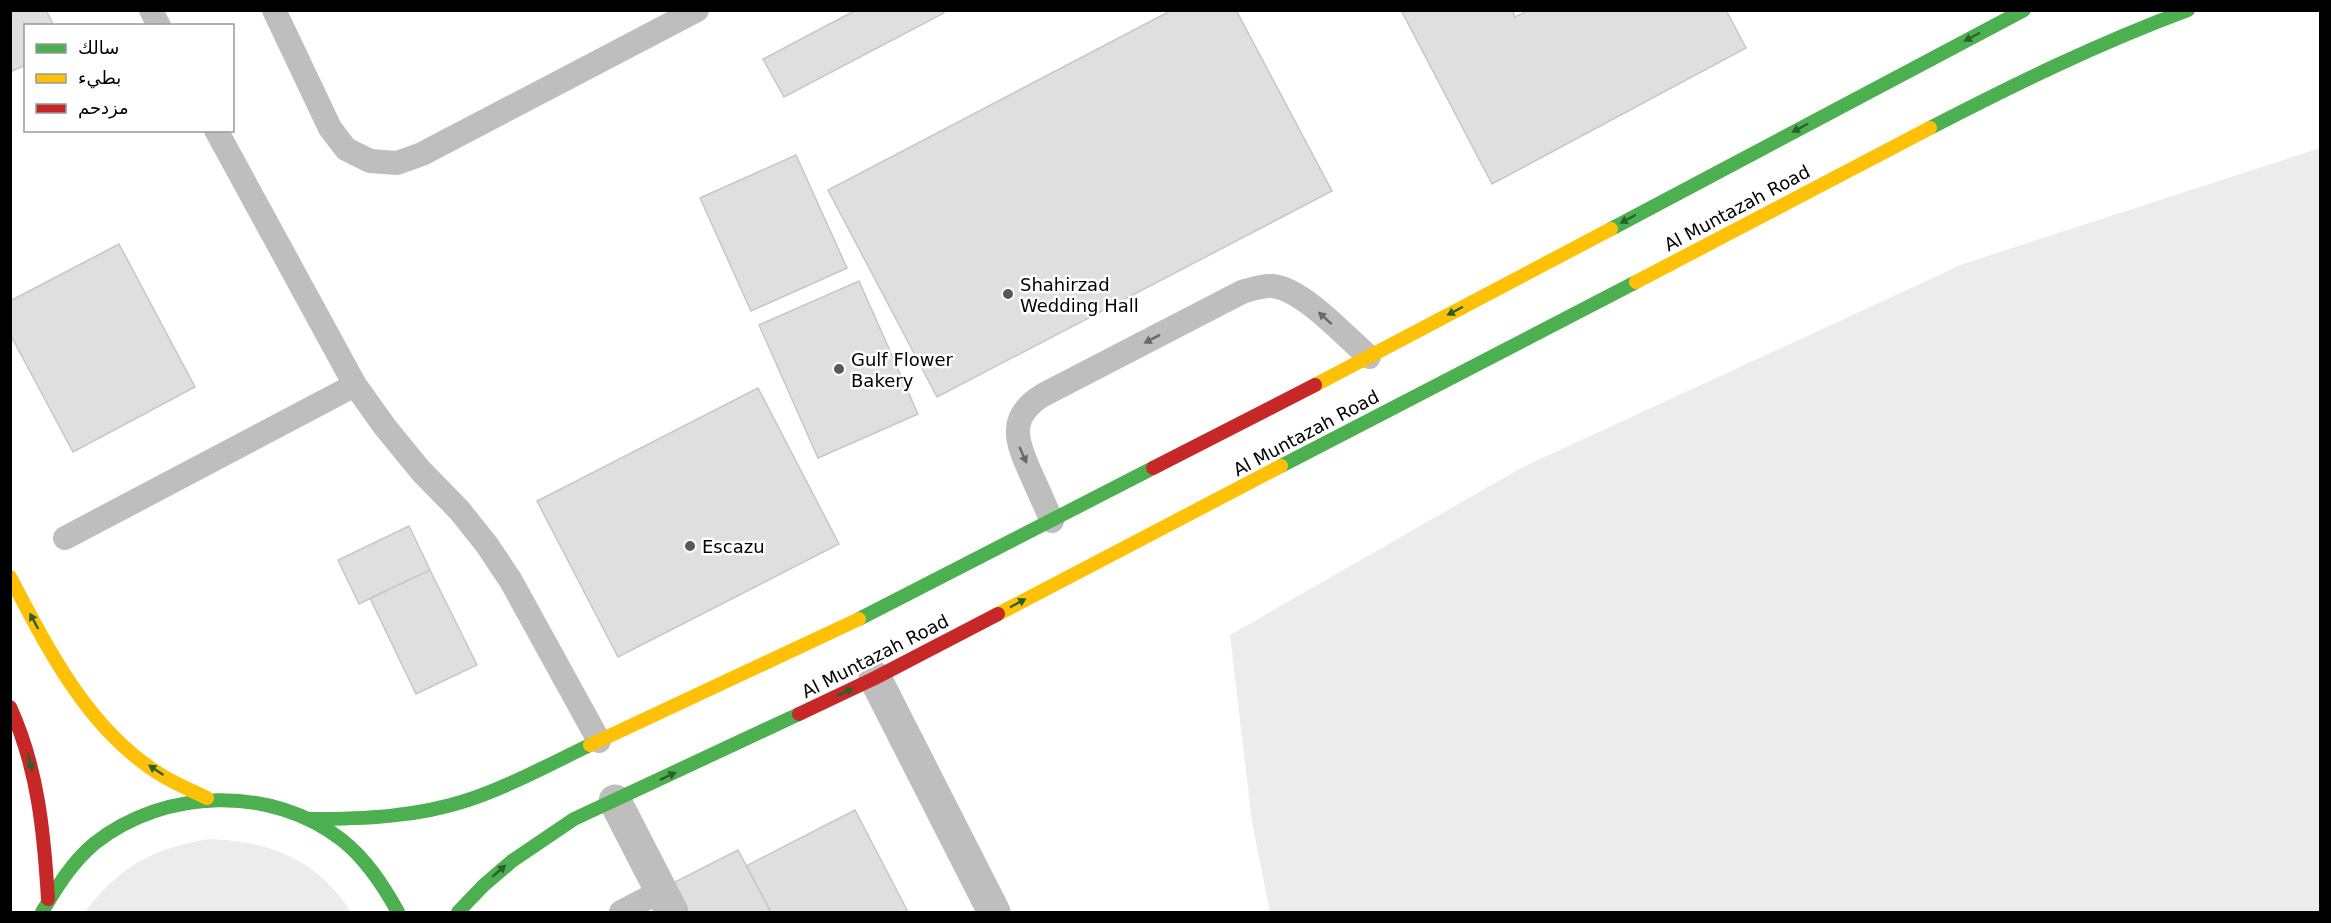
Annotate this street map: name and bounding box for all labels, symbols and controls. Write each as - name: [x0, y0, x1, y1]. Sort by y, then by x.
- legend: [24, 24, 234, 132]
- one-way arrow: [1963, 31, 1981, 41]
- text: سالك: [78, 37, 119, 58]
- text: بطيء: [78, 67, 121, 89]
- text: مزدحم: [78, 97, 129, 119]
- one-way arrow: [1791, 123, 1808, 133]
- street label: Al Muntazah Road: [1660, 161, 1814, 255]
- one-way arrow: [1619, 214, 1636, 224]
- place label: Shahirzad Wedding Hall: [1020, 274, 1139, 316]
- marker: Shahirzad Wedding Hall: [1001, 287, 1015, 301]
- one-way arrow: [1447, 306, 1464, 316]
- one-way arrow: [1318, 312, 1333, 325]
- one-way arrow: [1144, 334, 1161, 343]
- place label: Gulf Flower Bakery: [851, 349, 954, 391]
- marker: Gulf Flower Bakery: [832, 362, 846, 376]
- street label: Al Muntazah Road: [1229, 386, 1383, 480]
- one-way arrow: [1018, 447, 1027, 464]
- place label: Escazu: [702, 536, 765, 557]
- marker: Escazu: [683, 539, 697, 553]
- one-way arrow: [1009, 599, 1027, 609]
- street label: Al Muntazah Road: [798, 610, 952, 702]
- one-way arrow: [29, 613, 39, 630]
- one-way arrow: [836, 688, 853, 697]
- one-way arrow: [26, 753, 35, 772]
- one-way arrow: [149, 764, 165, 776]
- one-way arrow: [660, 771, 677, 780]
- one-way arrow: [491, 865, 506, 878]

